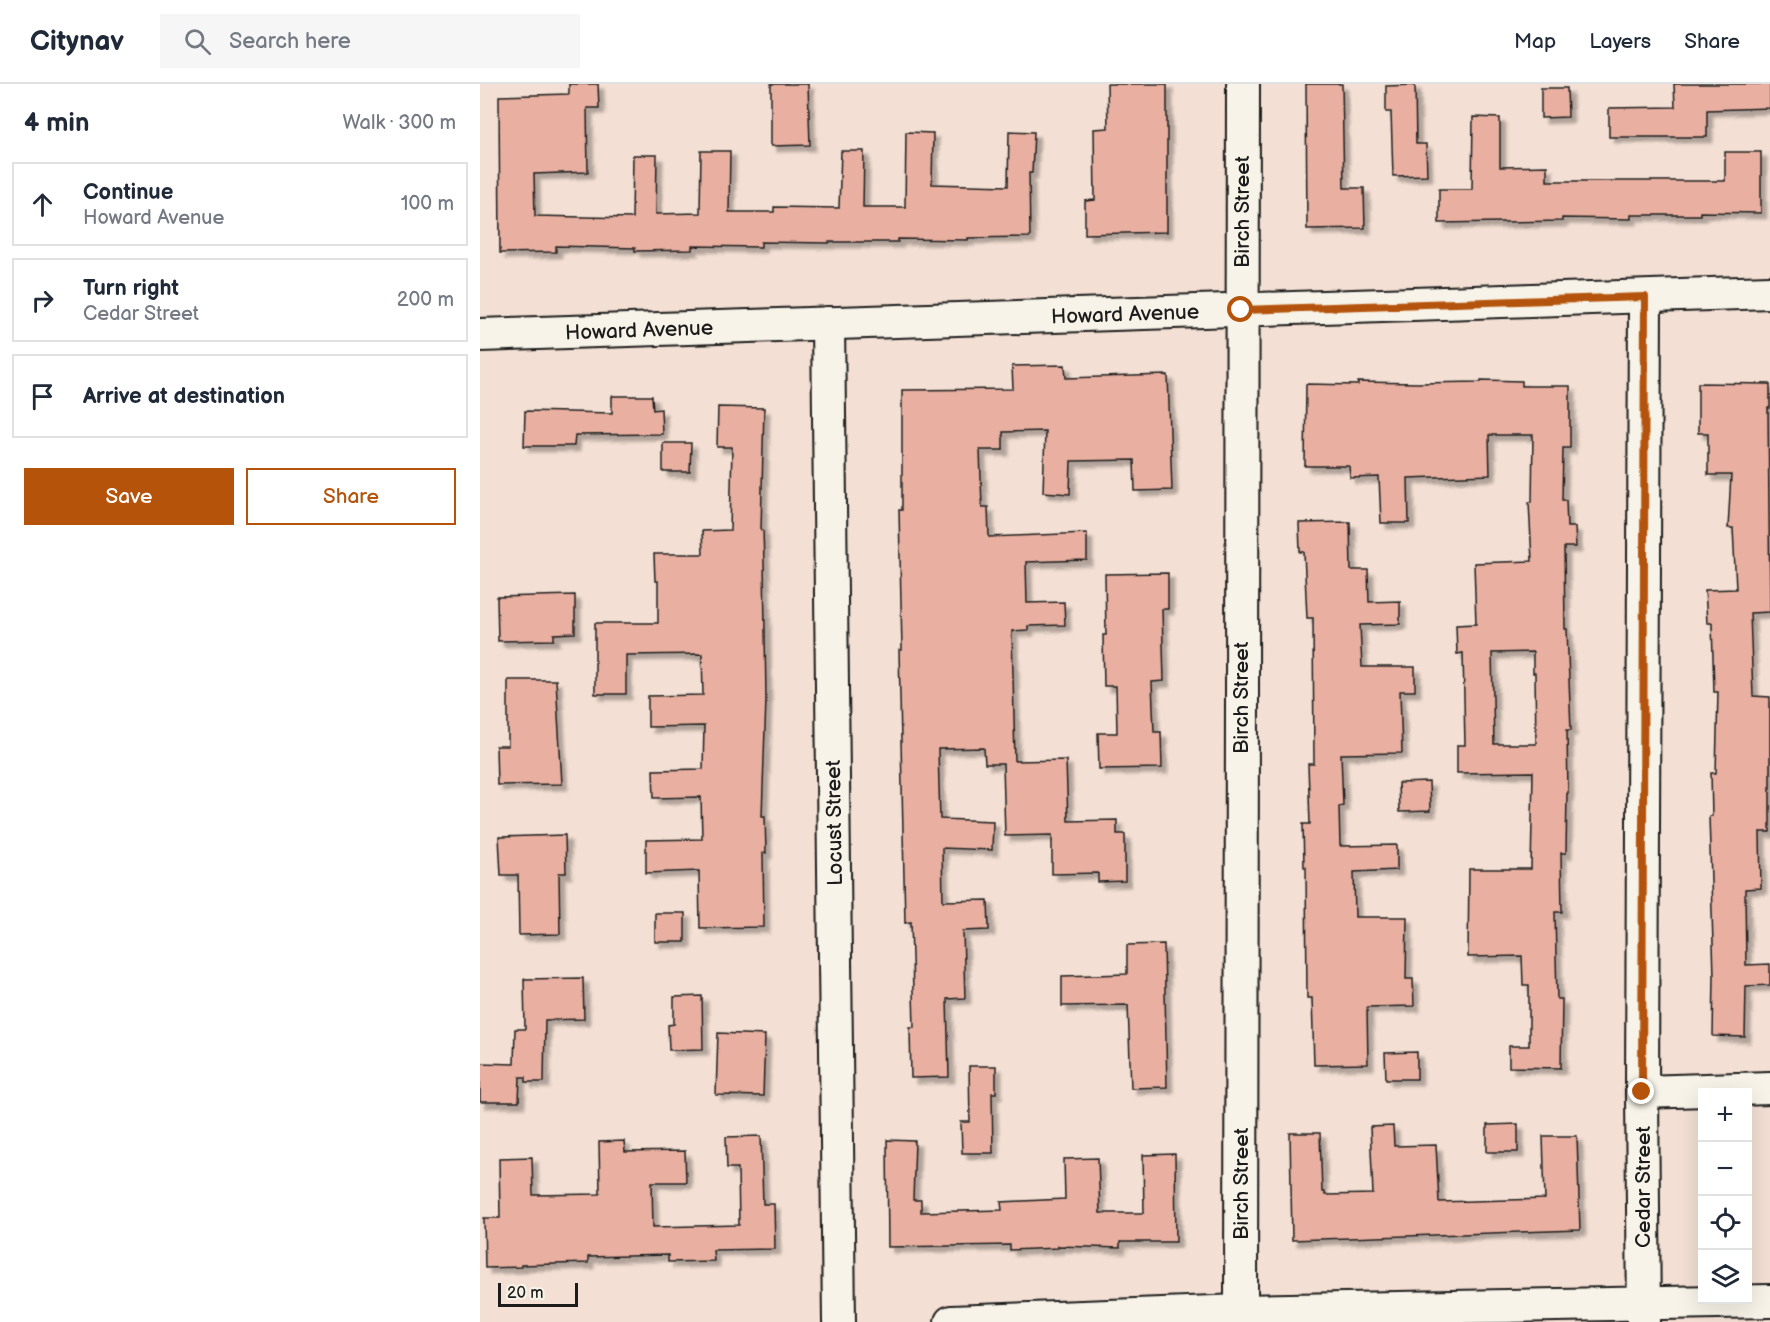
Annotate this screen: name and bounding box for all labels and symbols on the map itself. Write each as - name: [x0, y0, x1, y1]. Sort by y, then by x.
- street label: Birch Street: [1230, 155, 1255, 268]
- route start: [1227, 296, 1253, 322]
- street label: Howard Avenue: [1050, 299, 1200, 330]
- street label: Howard Avenue: [564, 315, 714, 346]
- street label: Birch Street: [1229, 641, 1254, 754]
- street label: Locust Street: [821, 759, 848, 886]
- route end: [1628, 1078, 1654, 1104]
- street label: Cedar Street: [1631, 1126, 1656, 1248]
- street label: Birch Street: [1229, 1127, 1254, 1240]
- scale bar: [498, 1280, 578, 1308]

